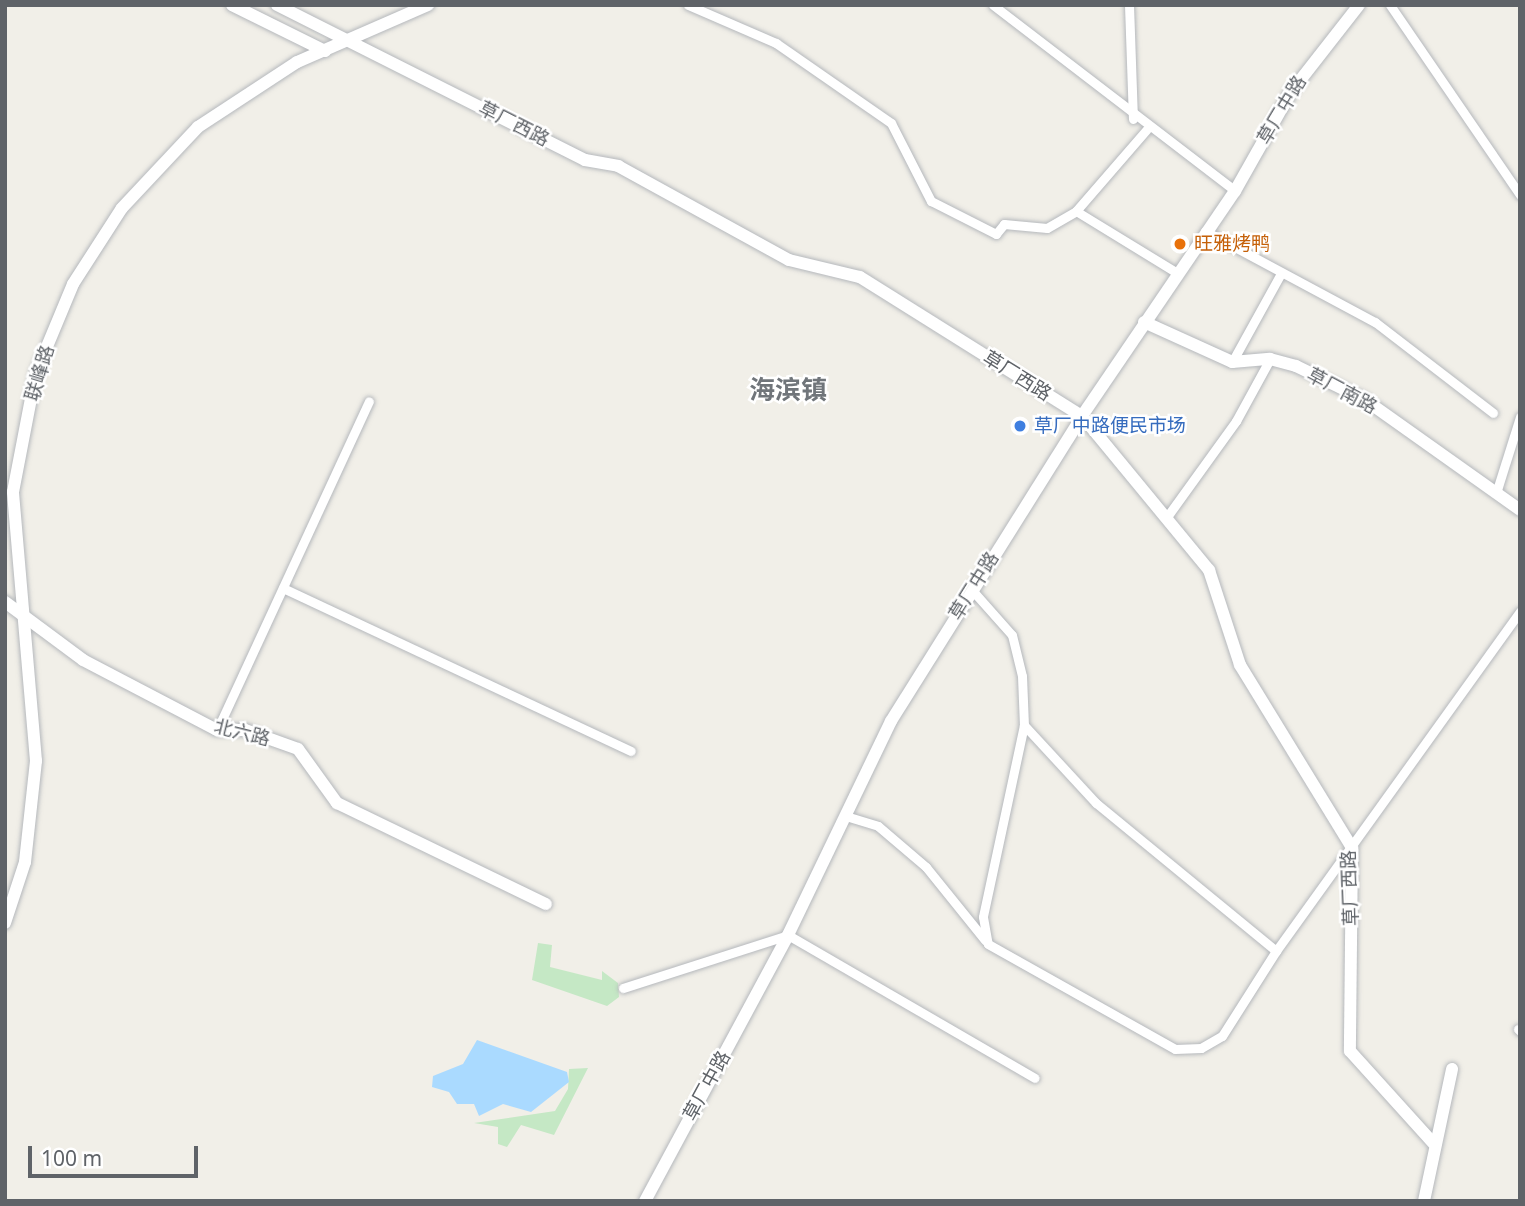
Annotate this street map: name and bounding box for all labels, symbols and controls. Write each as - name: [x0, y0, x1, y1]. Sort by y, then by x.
- street label: 草厂中路: [1253, 72, 1311, 148]
- street label: 草厂西路: [475, 97, 553, 151]
- place label: 旺雅烤鸭: [1194, 233, 1270, 255]
- marker: 旺雅烤鸭: [1172, 236, 1188, 252]
- street label: 联峰路: [21, 342, 59, 404]
- street label: 草厂西路: [979, 346, 1055, 406]
- street label: 草厂南路: [1303, 363, 1381, 419]
- district label: 海滨镇: [749, 374, 827, 406]
- place label: 草厂中路便民市场: [1034, 415, 1186, 437]
- marker: 草厂中路便民市场: [1012, 418, 1028, 434]
- street label: 草厂中路: [944, 548, 1004, 624]
- street label: 北六路: [212, 715, 272, 751]
- street label: 草厂西路: [1337, 850, 1363, 926]
- street label: 草厂中路: [679, 1047, 735, 1125]
- scale bar: [32, 1132, 201, 1176]
- text: 100 m: [41, 1144, 102, 1172]

